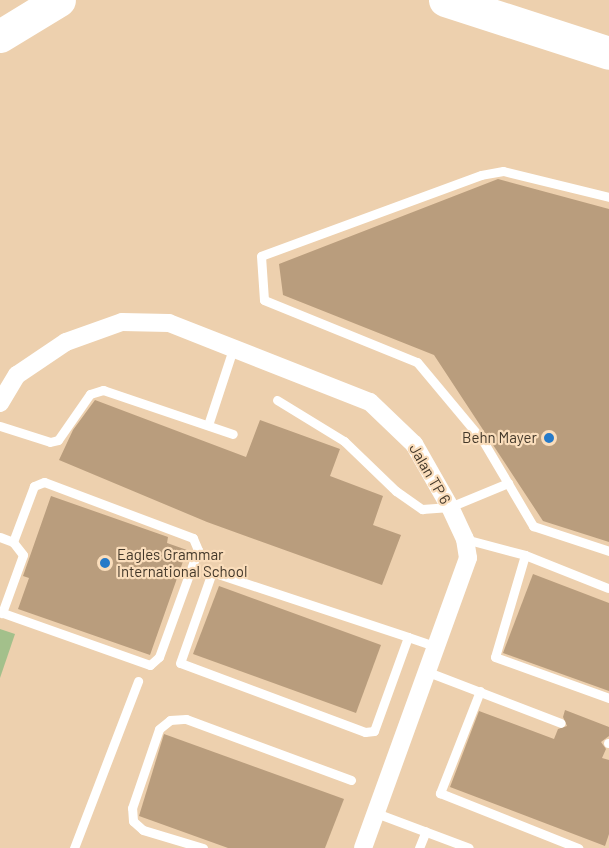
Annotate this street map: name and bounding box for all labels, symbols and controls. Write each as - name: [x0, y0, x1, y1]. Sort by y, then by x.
- place label: Behn Mayer: [462, 429, 537, 447]
- marker: Behn Mayer: [542, 431, 556, 445]
- street label: Jalan TP 6: [406, 441, 454, 507]
- place label: Eagles Grammar International School: [117, 545, 247, 580]
- marker: Eagles Grammar International School: [98, 556, 112, 570]

